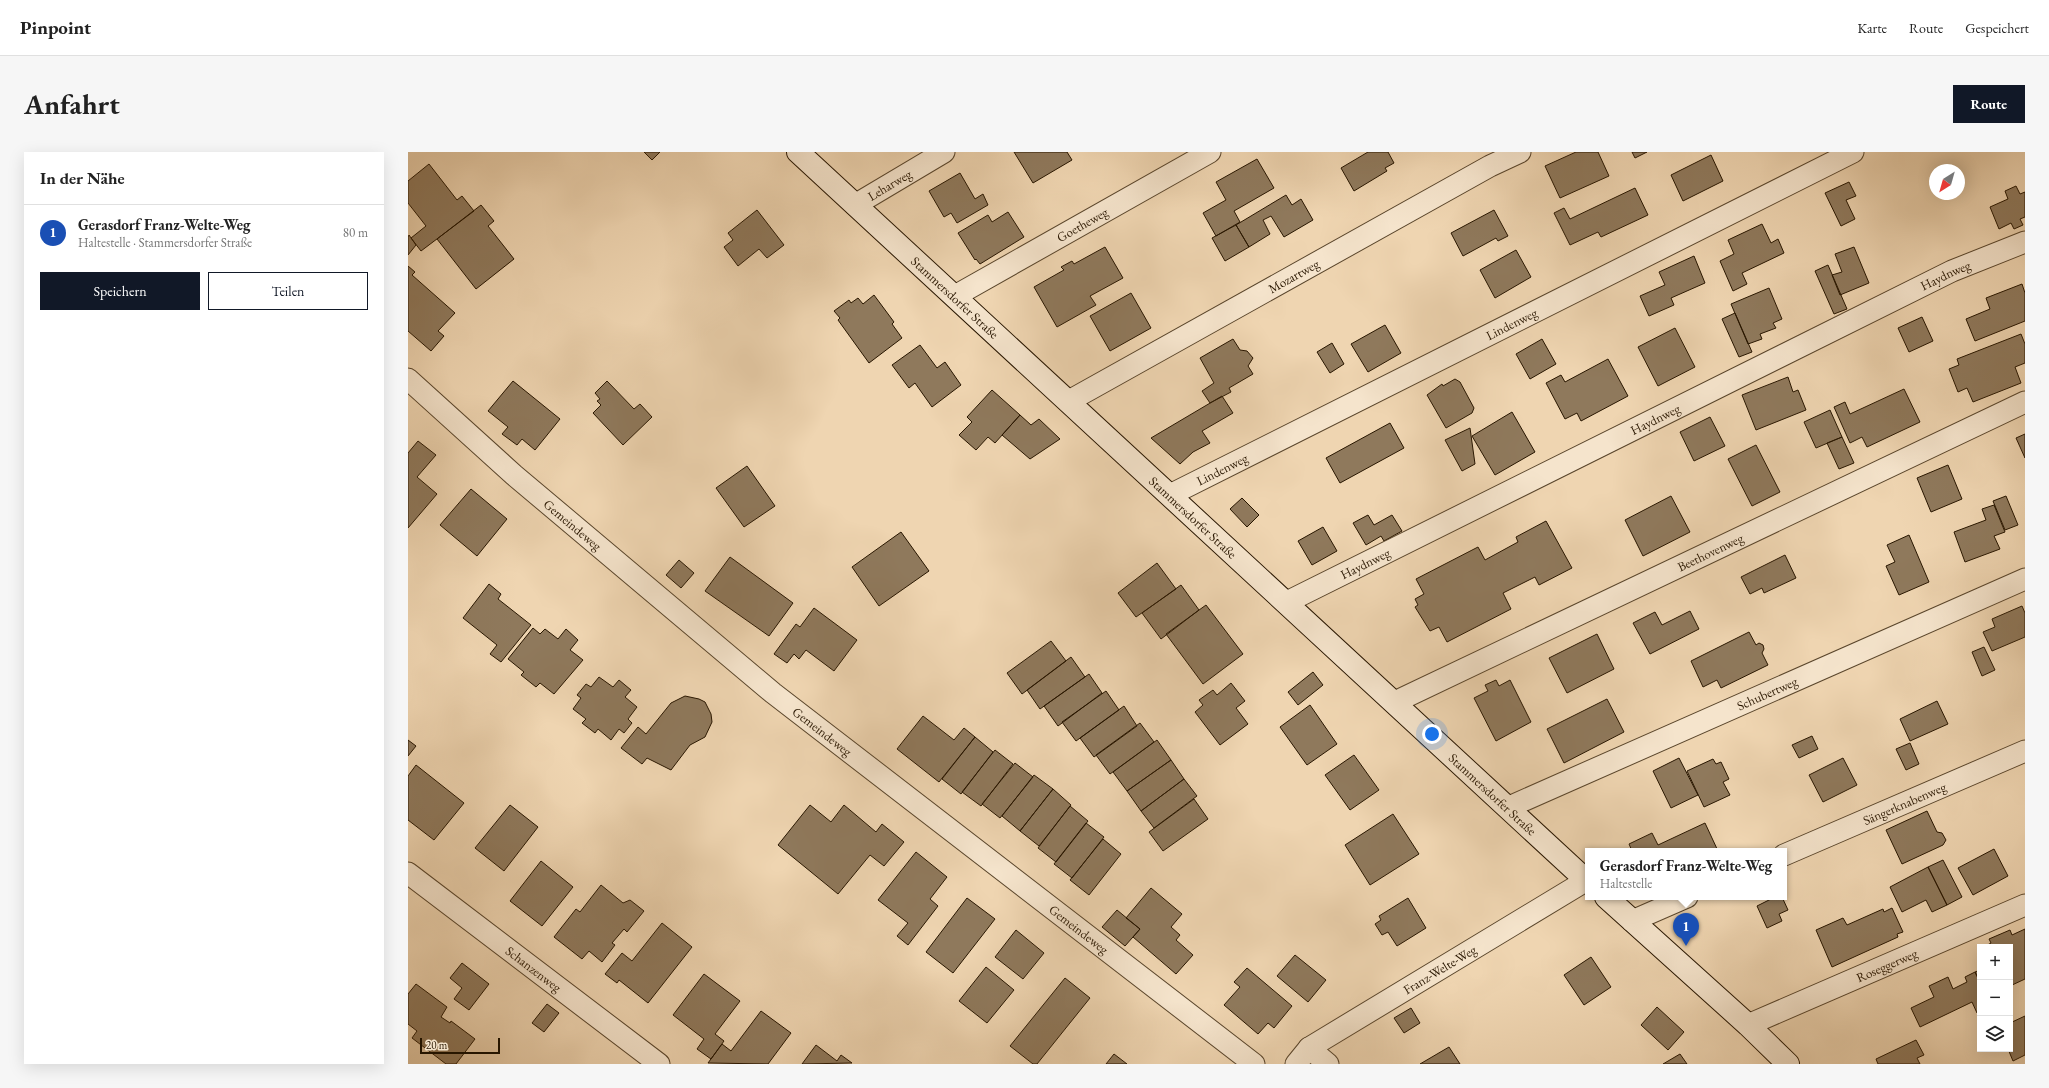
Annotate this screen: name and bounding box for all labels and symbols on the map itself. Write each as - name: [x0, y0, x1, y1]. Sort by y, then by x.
- north arrow: [1929, 164, 1965, 200]
- street label: Leharweg: [864, 165, 915, 204]
- street label: Goetheweg: [1053, 203, 1111, 245]
- street label: Stammersdorfer Straße: [908, 252, 1003, 342]
- street label: Mozartweg: [1265, 255, 1322, 297]
- street label: Haydnweg: [1917, 256, 1973, 294]
- street label: Lindenweg: [1483, 303, 1540, 344]
- street label: Haydnweg: [1627, 399, 1683, 438]
- street label: Lindenweg: [1193, 449, 1251, 489]
- street label: Stammersdorfer Straße: [1146, 472, 1241, 562]
- street label: Gemeindeweg: [540, 495, 606, 554]
- street label: Beethovenweg: [1674, 529, 1746, 575]
- street label: Haydnweg: [1337, 544, 1393, 583]
- street label: Schubertweg: [1734, 672, 1800, 714]
- street label: Gemeindeweg: [789, 703, 856, 760]
- your location: [1422, 724, 1442, 744]
- street label: Stammersdorfer Straße: [1445, 749, 1540, 839]
- street label: Sängerknabenweg: [1860, 778, 1949, 829]
- street label: Gemeindeweg: [1046, 901, 1113, 958]
- pin: 1: [1673, 913, 1699, 946]
- street label: Franz-Welte-Weg: [1400, 940, 1479, 998]
- street label: Schanzenweg: [502, 942, 565, 996]
- street label: Roseggerweg: [1853, 944, 1920, 986]
- scale bar: [420, 1036, 500, 1055]

